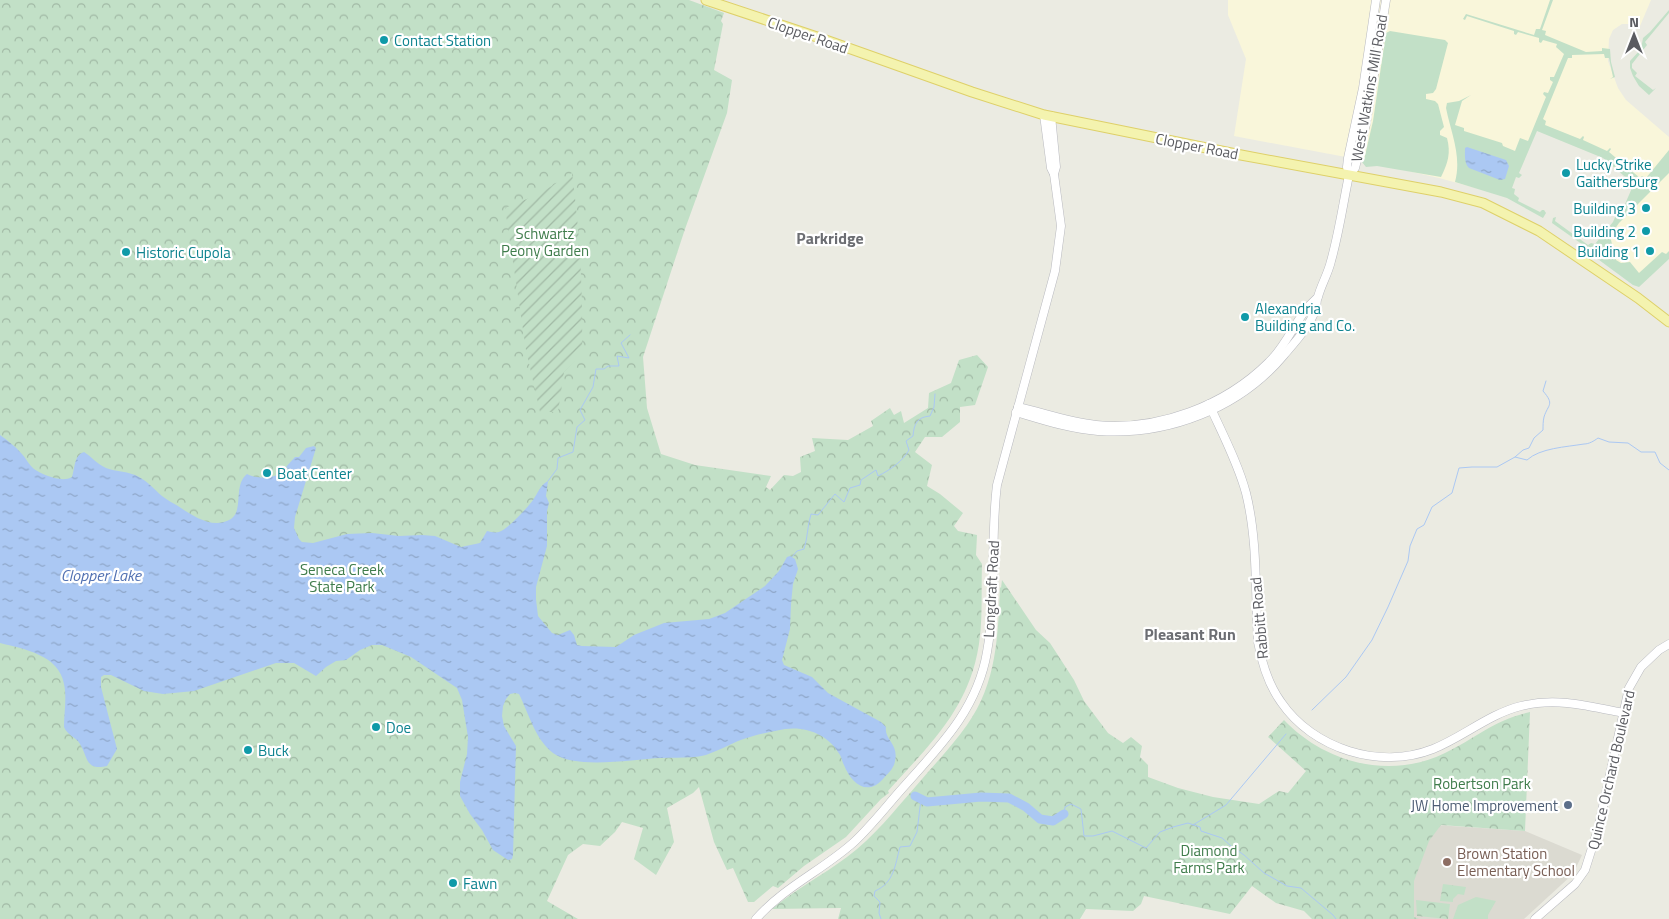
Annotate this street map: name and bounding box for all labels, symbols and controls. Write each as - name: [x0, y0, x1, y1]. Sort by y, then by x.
- street label: Clopper Road: [765, 10, 851, 60]
- north arrow: [1609, 10, 1659, 60]
- text: N: [1629, 11, 1639, 32]
- street label: West Watkins Mill Road: [1345, 12, 1393, 164]
- place label: Contact Station: [394, 29, 491, 52]
- marker: Contact Station: [378, 34, 390, 46]
- street label: Clopper Road: [1154, 127, 1240, 165]
- place label: Lucky Strike Gaithersburg: [1576, 153, 1658, 193]
- marker: Lucky Strike Gaithersburg: [1560, 167, 1572, 179]
- place label: Building 3: [1573, 197, 1636, 220]
- marker: Building 3: [1640, 202, 1652, 214]
- place label: Building 2: [1573, 220, 1636, 243]
- park label: Schwartz Peony Garden: [501, 222, 589, 262]
- marker: Building 2: [1640, 225, 1652, 237]
- district label: Parkridge: [796, 226, 864, 250]
- place label: Building 1: [1577, 240, 1640, 263]
- place label: Historic Cupola: [136, 241, 231, 264]
- marker: Building 1: [1644, 245, 1656, 257]
- marker: Historic Cupola: [120, 246, 132, 258]
- place label: Alexandria Building and Co.: [1255, 297, 1355, 337]
- marker: Alexandria Building and Co.: [1239, 311, 1251, 323]
- place label: Boat Center: [277, 462, 352, 485]
- marker: Boat Center: [261, 467, 273, 479]
- street label: Longdraft Road: [977, 540, 1005, 638]
- park label: Seneca Creek State Park: [300, 558, 384, 598]
- water label: Clopper Lake: [61, 563, 143, 587]
- street label: Rabbitt Road: [1244, 576, 1274, 660]
- district label: Pleasant Run: [1144, 622, 1236, 646]
- street label: Quince Orchard Boulevard: [1581, 688, 1641, 852]
- place label: Doe: [386, 716, 411, 739]
- marker: Doe: [370, 721, 382, 733]
- place label: Buck: [258, 739, 289, 762]
- marker: Buck: [242, 744, 254, 756]
- park label: Robertson Park: [1433, 772, 1531, 795]
- place label: JW Home Improvement: [1411, 794, 1559, 817]
- marker: JW Home Improvement: [1562, 799, 1574, 811]
- park label: Diamond Farms Park: [1173, 839, 1245, 879]
- place label: Brown Station Elementary School: [1457, 842, 1575, 882]
- marker: Brown Station Elementary School: [1441, 856, 1453, 868]
- place label: Fawn: [463, 872, 497, 895]
- marker: Fawn: [447, 877, 459, 889]

